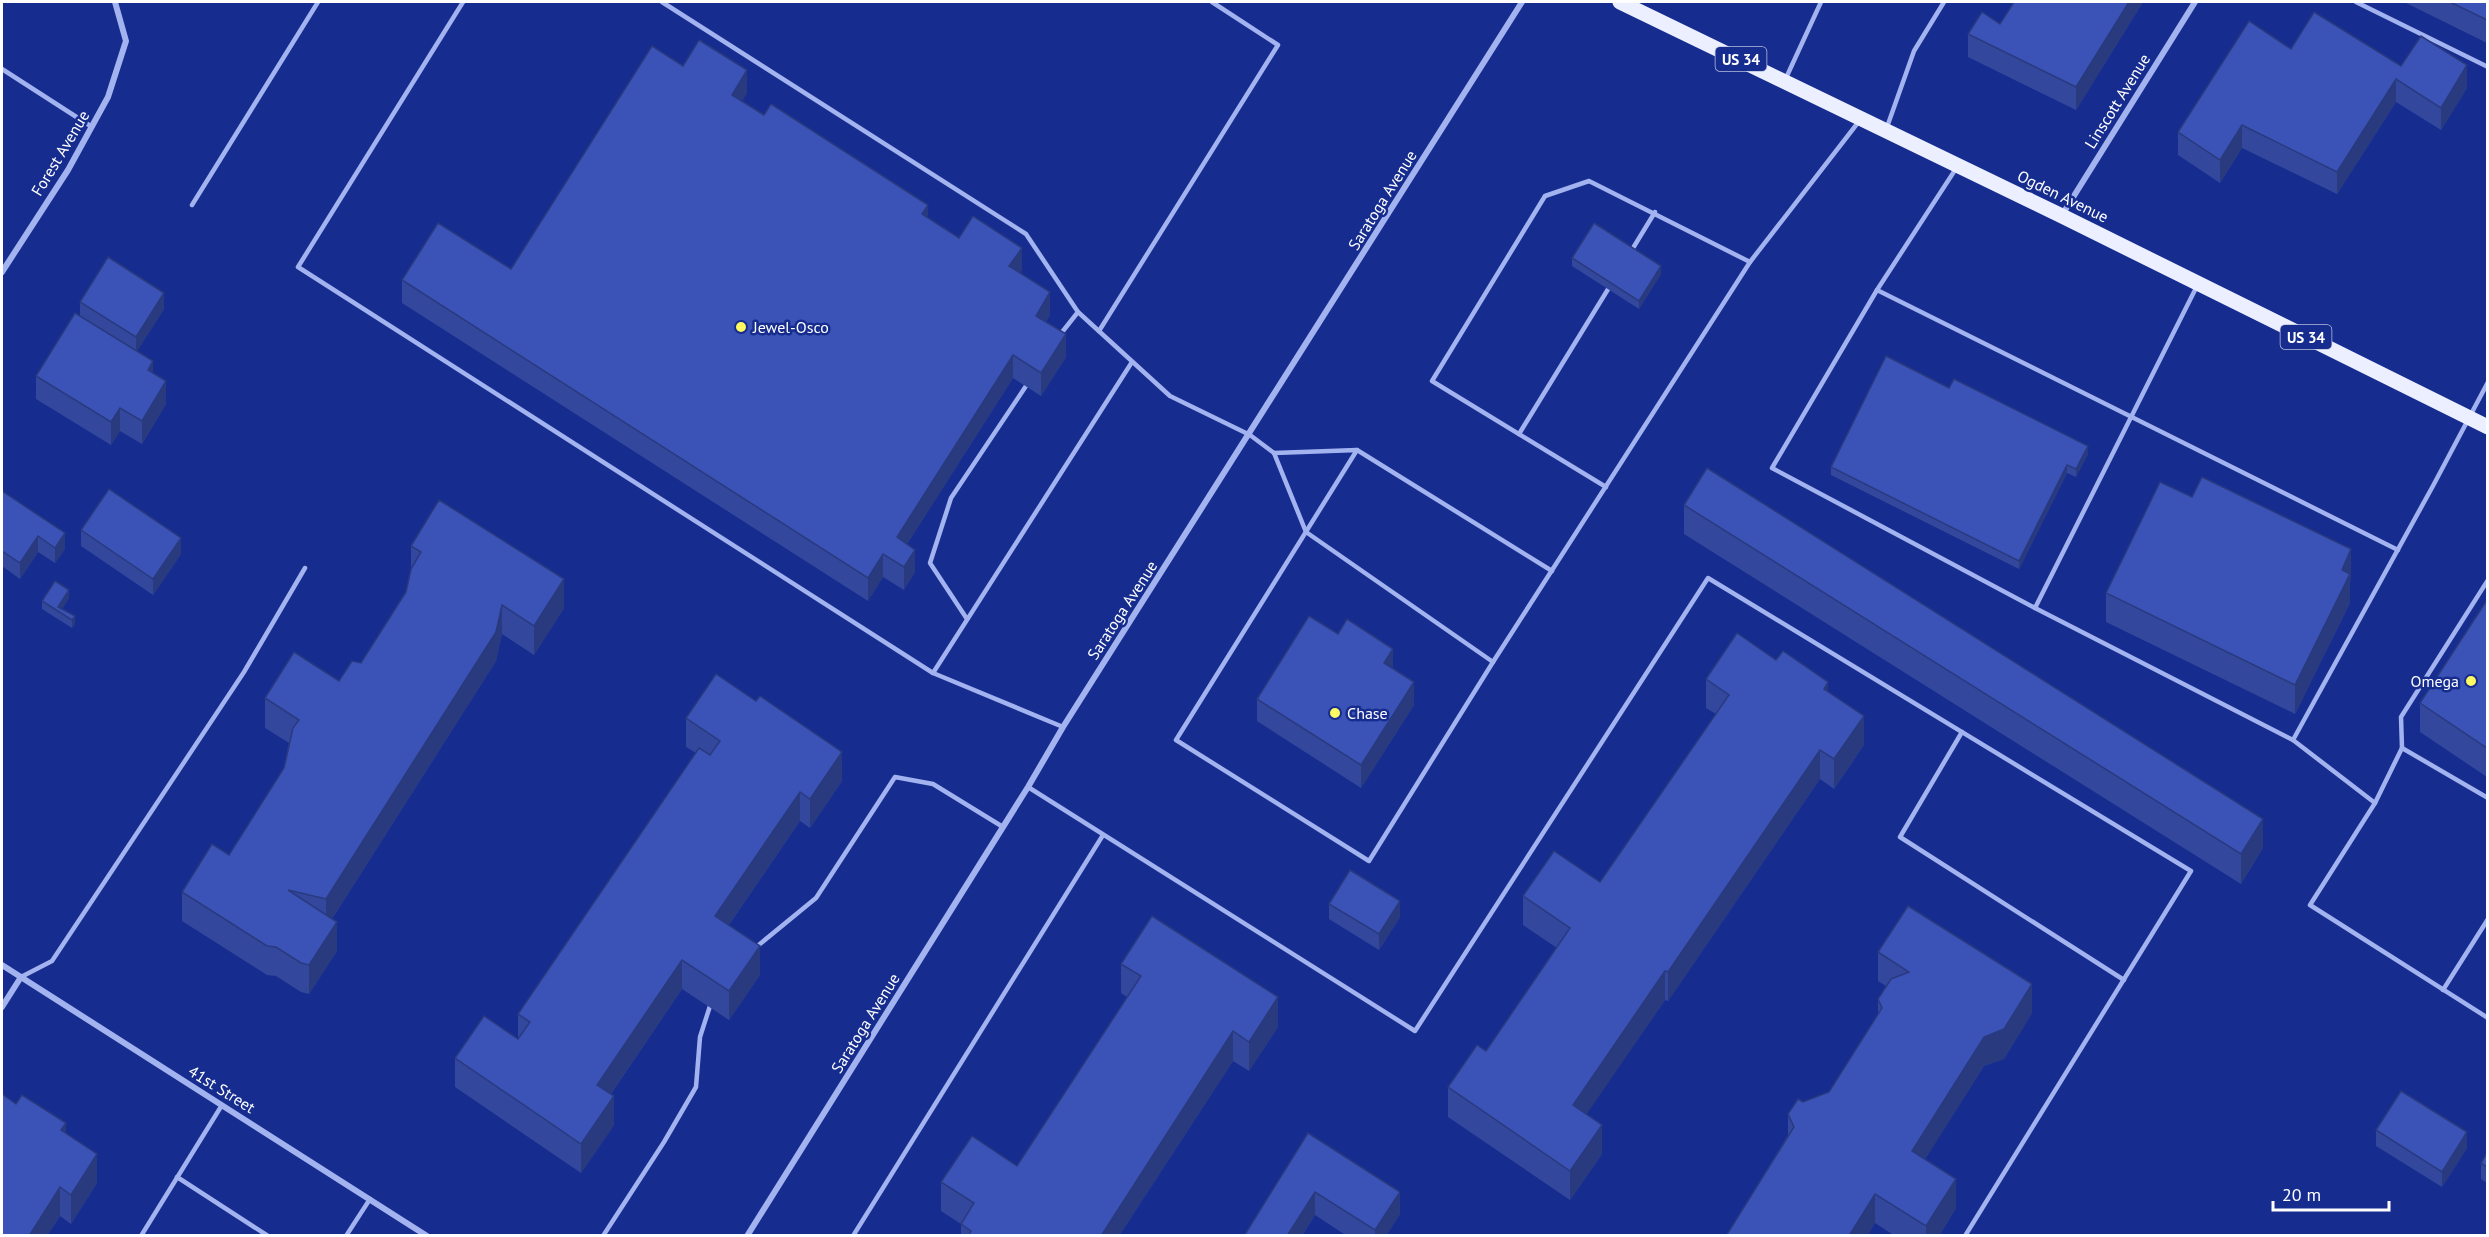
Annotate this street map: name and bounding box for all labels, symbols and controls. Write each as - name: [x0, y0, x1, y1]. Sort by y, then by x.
- road number: US 34: [1716, 47, 1766, 71]
- street label: Linscott Avenue: [2080, 50, 2154, 152]
- street label: Forest Avenue: [27, 107, 93, 199]
- street label: Saratoga Avenue: [1343, 146, 1421, 254]
- street label: Ogden Avenue: [2014, 165, 2112, 227]
- place label: Jewel-Osco: [752, 317, 829, 337]
- marker: Jewel-Osco: [734, 320, 748, 334]
- road number: US 34: [2280, 325, 2332, 349]
- street label: Saratoga Avenue: [1083, 557, 1161, 663]
- place label: Omega: [2411, 671, 2459, 691]
- marker: Omega: [2464, 674, 2478, 688]
- place label: Chase: [1347, 703, 1388, 723]
- marker: Chase: [1328, 706, 1342, 720]
- street label: Saratoga Avenue: [826, 969, 904, 1077]
- street label: 41st Street: [185, 1061, 259, 1118]
- scale bar: [2273, 1174, 2388, 1212]
- text: 20 m: [2282, 1183, 2321, 1206]

